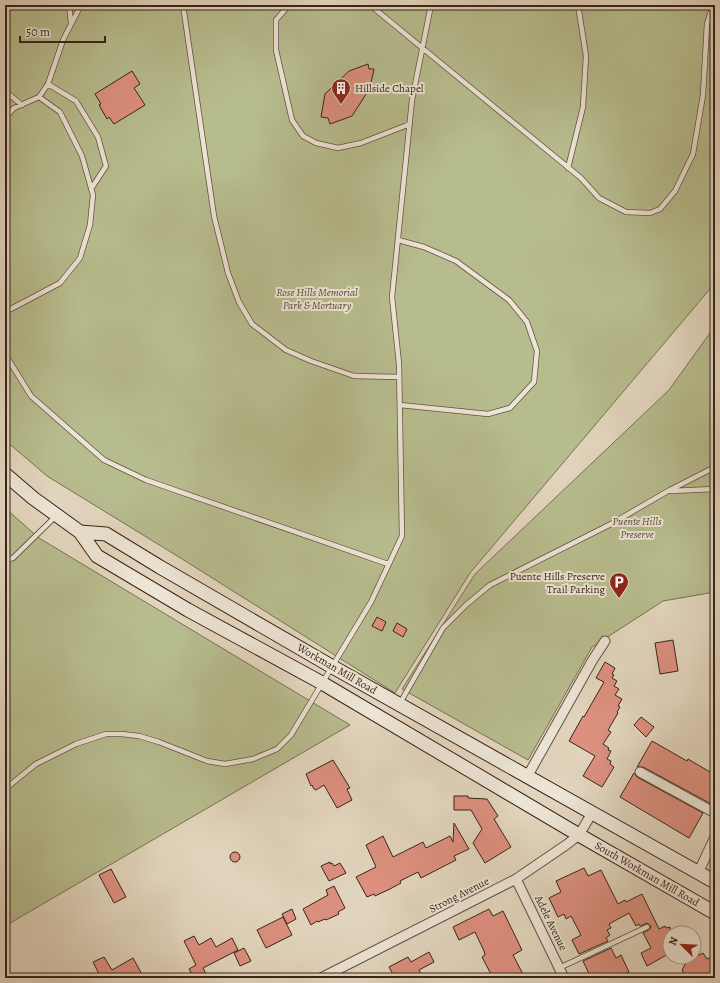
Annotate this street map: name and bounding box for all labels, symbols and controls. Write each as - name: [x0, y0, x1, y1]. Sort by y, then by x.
- scale bar: [20, 18, 105, 44]
- text: 50 m: [26, 24, 50, 40]
- building icon: Hillside Chapel: [330, 77, 352, 105]
- place label: Hillside Chapel: [355, 81, 424, 96]
- park label: Rose Hills Memorial Park & Mortuary: [276, 285, 358, 313]
- park label: Puente Hills Preserve: [612, 514, 662, 542]
- place label: Puente Hills Preserve Trail Parking: [510, 569, 605, 597]
- parking icon: Puente Hills Preserve Trail Parking: [608, 571, 630, 599]
- street label: Workman Mill Road: [293, 640, 380, 698]
- street label: South Workman Mill Road: [592, 838, 702, 910]
- street label: Strong Avenue: [426, 873, 492, 917]
- street label: Adele Avenue: [531, 892, 571, 953]
- north arrow: [662, 925, 702, 965]
- text: N: [665, 934, 682, 948]

